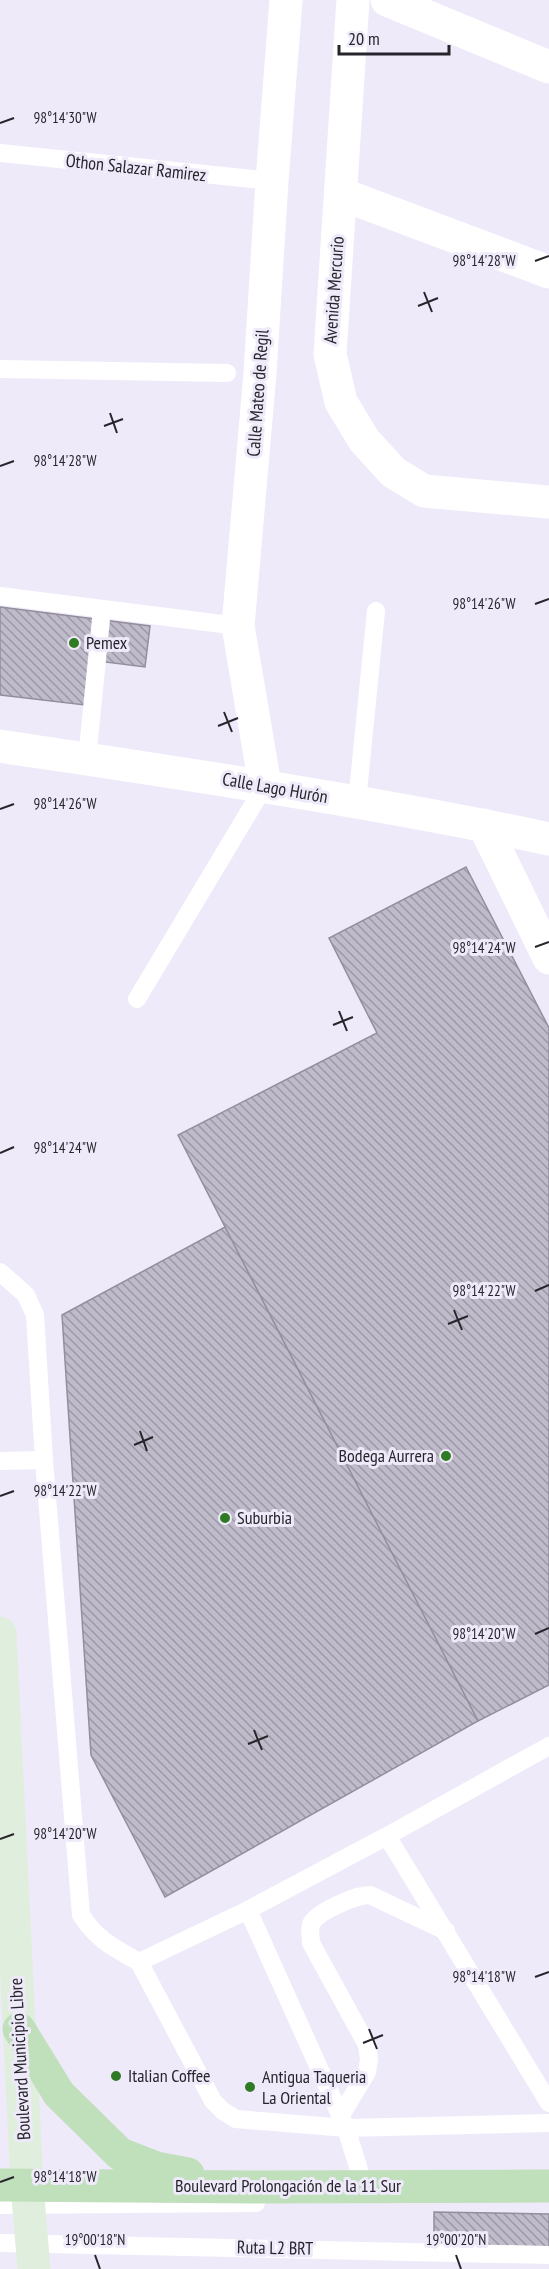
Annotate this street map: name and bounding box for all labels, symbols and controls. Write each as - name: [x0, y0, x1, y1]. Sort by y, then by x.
- scale bar: [339, 18, 448, 56]
- text: 20 m: [348, 27, 380, 50]
- text: 98°14'30"W: [33, 108, 97, 127]
- street label: Othon Salazar Ramirez: [65, 149, 207, 186]
- street label: Avenida Mercurio: [318, 235, 349, 344]
- text: 98°14'28"W: [452, 251, 516, 270]
- street label: Calle Mateo de Regil: [242, 328, 273, 457]
- text: 98°14'28"W: [33, 451, 97, 470]
- text: 98°14'26"W: [452, 594, 516, 613]
- place label: Pemex: [86, 631, 128, 654]
- marker: Pemex: [67, 636, 81, 650]
- street label: Calle Lago Hurón: [221, 767, 330, 808]
- text: 98°14'26"W: [33, 794, 97, 813]
- text: 98°14'24"W: [452, 938, 516, 957]
- text: 98°14'24"W: [33, 1138, 97, 1157]
- text: 98°14'22"W: [452, 1281, 516, 1300]
- place label: Bodega Aurrera: [339, 1444, 434, 1467]
- marker: Bodega Aurrera: [439, 1449, 453, 1463]
- text: 98°14'22"W: [33, 1481, 97, 1500]
- place label: Suburbia: [237, 1506, 292, 1529]
- marker: Suburbia: [218, 1511, 232, 1525]
- text: 98°14'20"W: [452, 1624, 516, 1643]
- text: 98°14'20"W: [33, 1824, 97, 1843]
- text: 98°14'18"W: [452, 1967, 516, 1986]
- street label: Boulevard Municipio Libre: [4, 1977, 35, 2141]
- place label: Italian Coffee: [128, 2064, 211, 2087]
- place label: Antigua Taqueria La Oriental: [262, 2065, 366, 2109]
- marker: Italian Coffee: [109, 2069, 123, 2083]
- marker: Antigua Taqueria La Oriental: [243, 2080, 257, 2094]
- text: 98°14'18"W: [33, 2167, 97, 2186]
- street label: Boulevard Prolongación de la 11 Sur: [175, 2174, 401, 2197]
- text: 19°00'18"N: [65, 2230, 125, 2249]
- text: 19°00'20"N: [426, 2230, 486, 2249]
- street label: Ruta L2 BRT: [237, 2235, 313, 2260]

